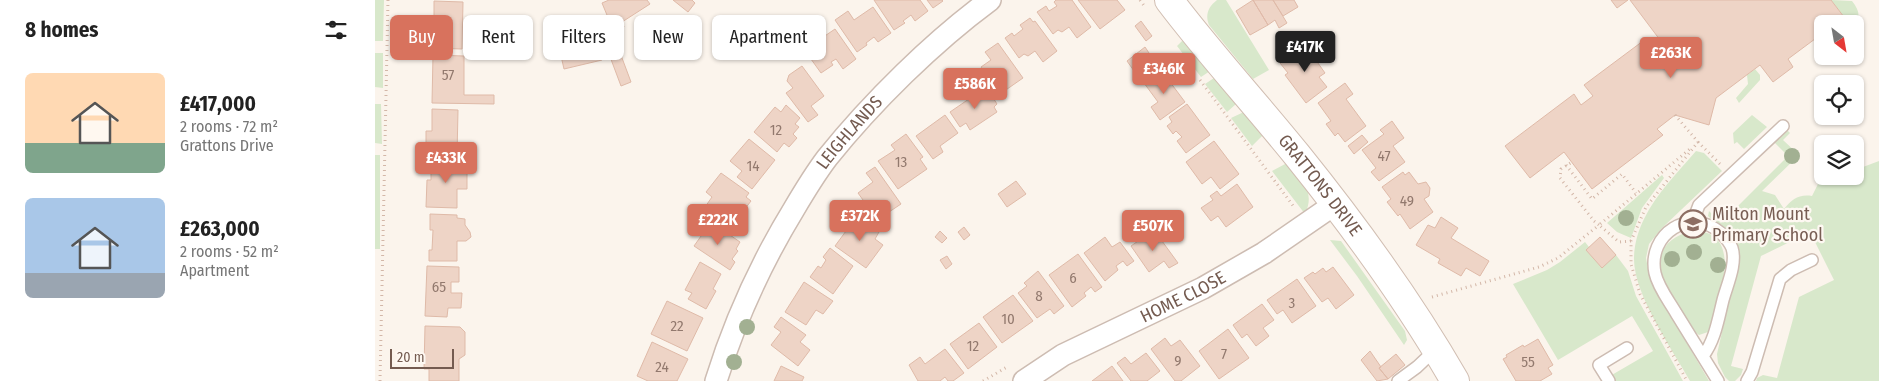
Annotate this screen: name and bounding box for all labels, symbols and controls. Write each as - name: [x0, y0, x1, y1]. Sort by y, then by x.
- chip: Buy: [390, 15, 453, 60]
- chip: Rent: [463, 15, 533, 60]
- chip: Filters: [543, 15, 624, 60]
- chip: New: [634, 15, 702, 60]
- chip: Apartment: [712, 15, 826, 60]
- north arrow: [1814, 15, 1864, 65]
- map controls: [1814, 15, 1864, 185]
- icon: filters: [322, 16, 350, 44]
- text: 8 homes: [25, 17, 99, 43]
- pin: £417K: [1270, 30, 1340, 73]
- pin: £263K: [1636, 36, 1706, 79]
- text: £417K: [1286, 37, 1324, 56]
- text: £263K: [1651, 43, 1691, 62]
- pin: £346K: [1129, 52, 1199, 95]
- text: £346K: [1143, 59, 1185, 78]
- house number: 57: [442, 66, 454, 84]
- pin: £586K: [940, 68, 1010, 110]
- text: £586K: [954, 74, 996, 93]
- button: locate: [1814, 75, 1864, 125]
- text: £417,000: [180, 91, 256, 117]
- street label: LEIGHLANDS: [812, 91, 887, 173]
- icon: home: [65, 93, 125, 153]
- text: 2 rooms · 72 m²: [180, 117, 278, 136]
- house number: 12: [770, 121, 783, 139]
- street label: GRATTONS DRIVE: [1274, 130, 1367, 240]
- button: layers: [1814, 135, 1864, 185]
- text: Grattons Drive: [180, 136, 274, 155]
- pin: £433K: [411, 142, 481, 184]
- house number: 47: [1377, 147, 1391, 165]
- text: £433K: [426, 148, 466, 167]
- house number: 13: [895, 153, 908, 171]
- house number: 14: [746, 157, 760, 175]
- house number: 49: [1400, 192, 1414, 210]
- pin: £372K: [825, 200, 895, 242]
- place label: Milton Mount Primary School: [1712, 203, 1823, 246]
- pin: £222K: [683, 204, 753, 246]
- text: £372K: [841, 206, 879, 225]
- school or university icon: Milton Mount Primary School: [1678, 209, 1708, 239]
- text: £222K: [698, 210, 738, 229]
- pin: £507K: [1118, 210, 1188, 252]
- text: £263,000: [180, 216, 260, 242]
- text: £507K: [1133, 216, 1173, 235]
- icon: home: [65, 218, 125, 278]
- text: 2 rooms · 52 m²: [180, 242, 279, 261]
- text: Apartment: [180, 261, 249, 280]
- street label: HOME CLOSE: [1137, 266, 1230, 327]
- house number: 6: [1069, 269, 1077, 287]
- house number: 65: [432, 278, 446, 296]
- house number: 8: [1035, 287, 1043, 305]
- house number: 3: [1289, 294, 1296, 312]
- house number: 10: [1001, 310, 1015, 328]
- house number: 22: [670, 317, 684, 335]
- house number: 12: [967, 337, 980, 355]
- house number: 7: [1221, 345, 1227, 363]
- scale bar: [390, 346, 454, 369]
- text: 20 m: [397, 349, 425, 366]
- house number: 9: [1174, 352, 1182, 370]
- house number: 55: [1521, 353, 1535, 371]
- house number: 24: [655, 358, 669, 376]

